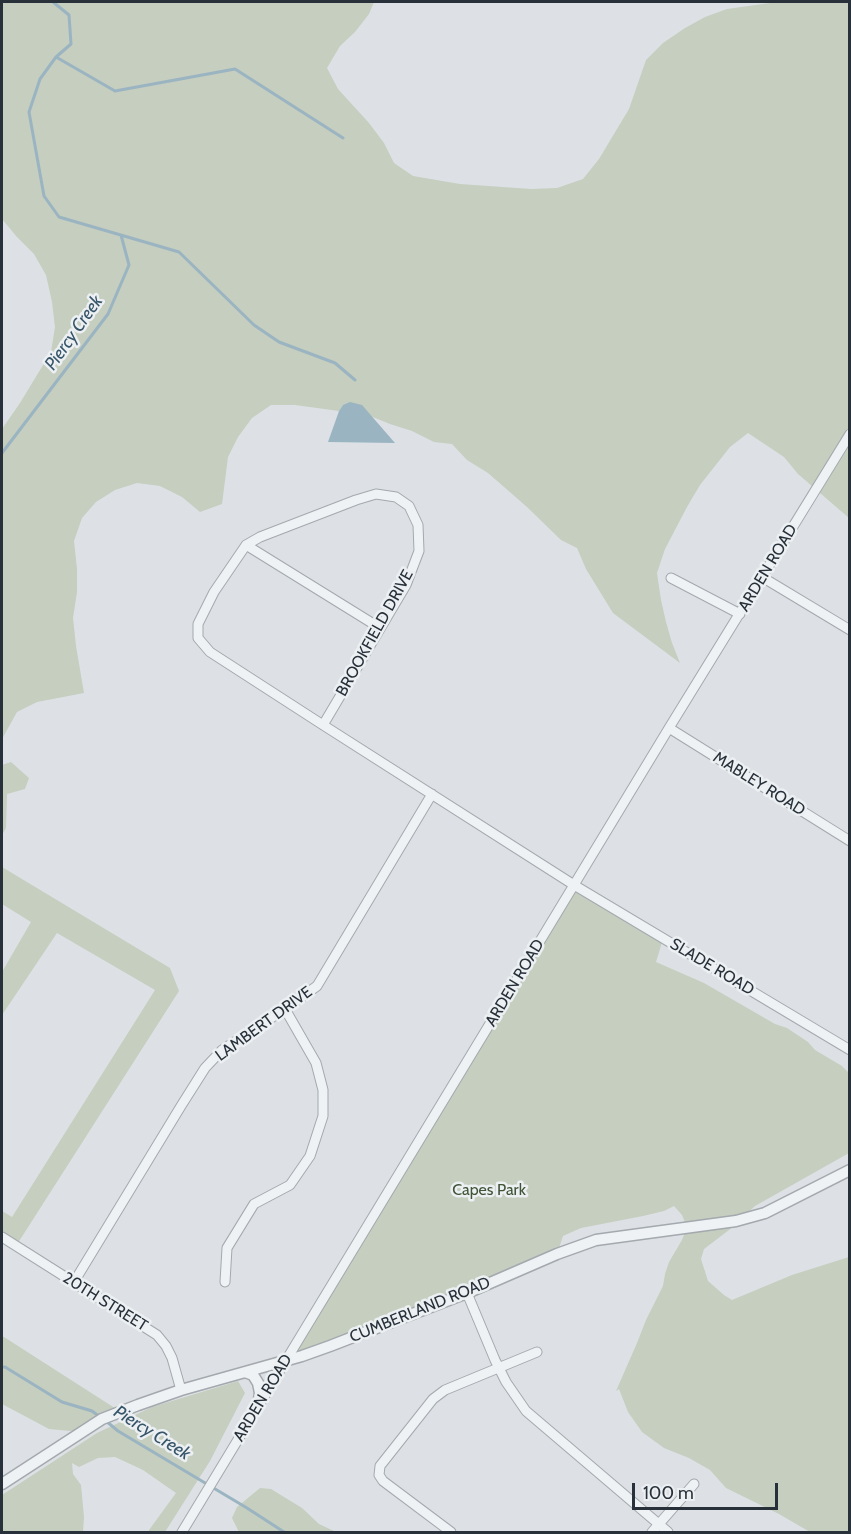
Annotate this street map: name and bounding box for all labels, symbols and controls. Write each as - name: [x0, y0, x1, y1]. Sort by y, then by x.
- water label: Piercy Creek: [40, 291, 108, 375]
- street label: ARDEN ROAD: [734, 521, 802, 615]
- street label: BROOKFIELD DRIVE: [332, 566, 418, 700]
- street label: MABLEY ROAD: [709, 748, 809, 820]
- street label: SLADE ROAD: [667, 934, 757, 1000]
- street label: ARDEN ROAD: [481, 936, 549, 1030]
- street label: LAMBERT DRIVE: [212, 983, 316, 1065]
- park label: Capes Park: [452, 1180, 526, 1200]
- street label: 20TH STREET: [59, 1268, 151, 1336]
- street label: CUMBERLAND ROAD: [347, 1273, 493, 1347]
- street label: ARDEN ROAD: [229, 1351, 297, 1445]
- water label: Piercy Creek: [110, 1401, 194, 1465]
- scale bar: [635, 1471, 780, 1509]
- text: 100 m: [643, 1482, 694, 1504]

